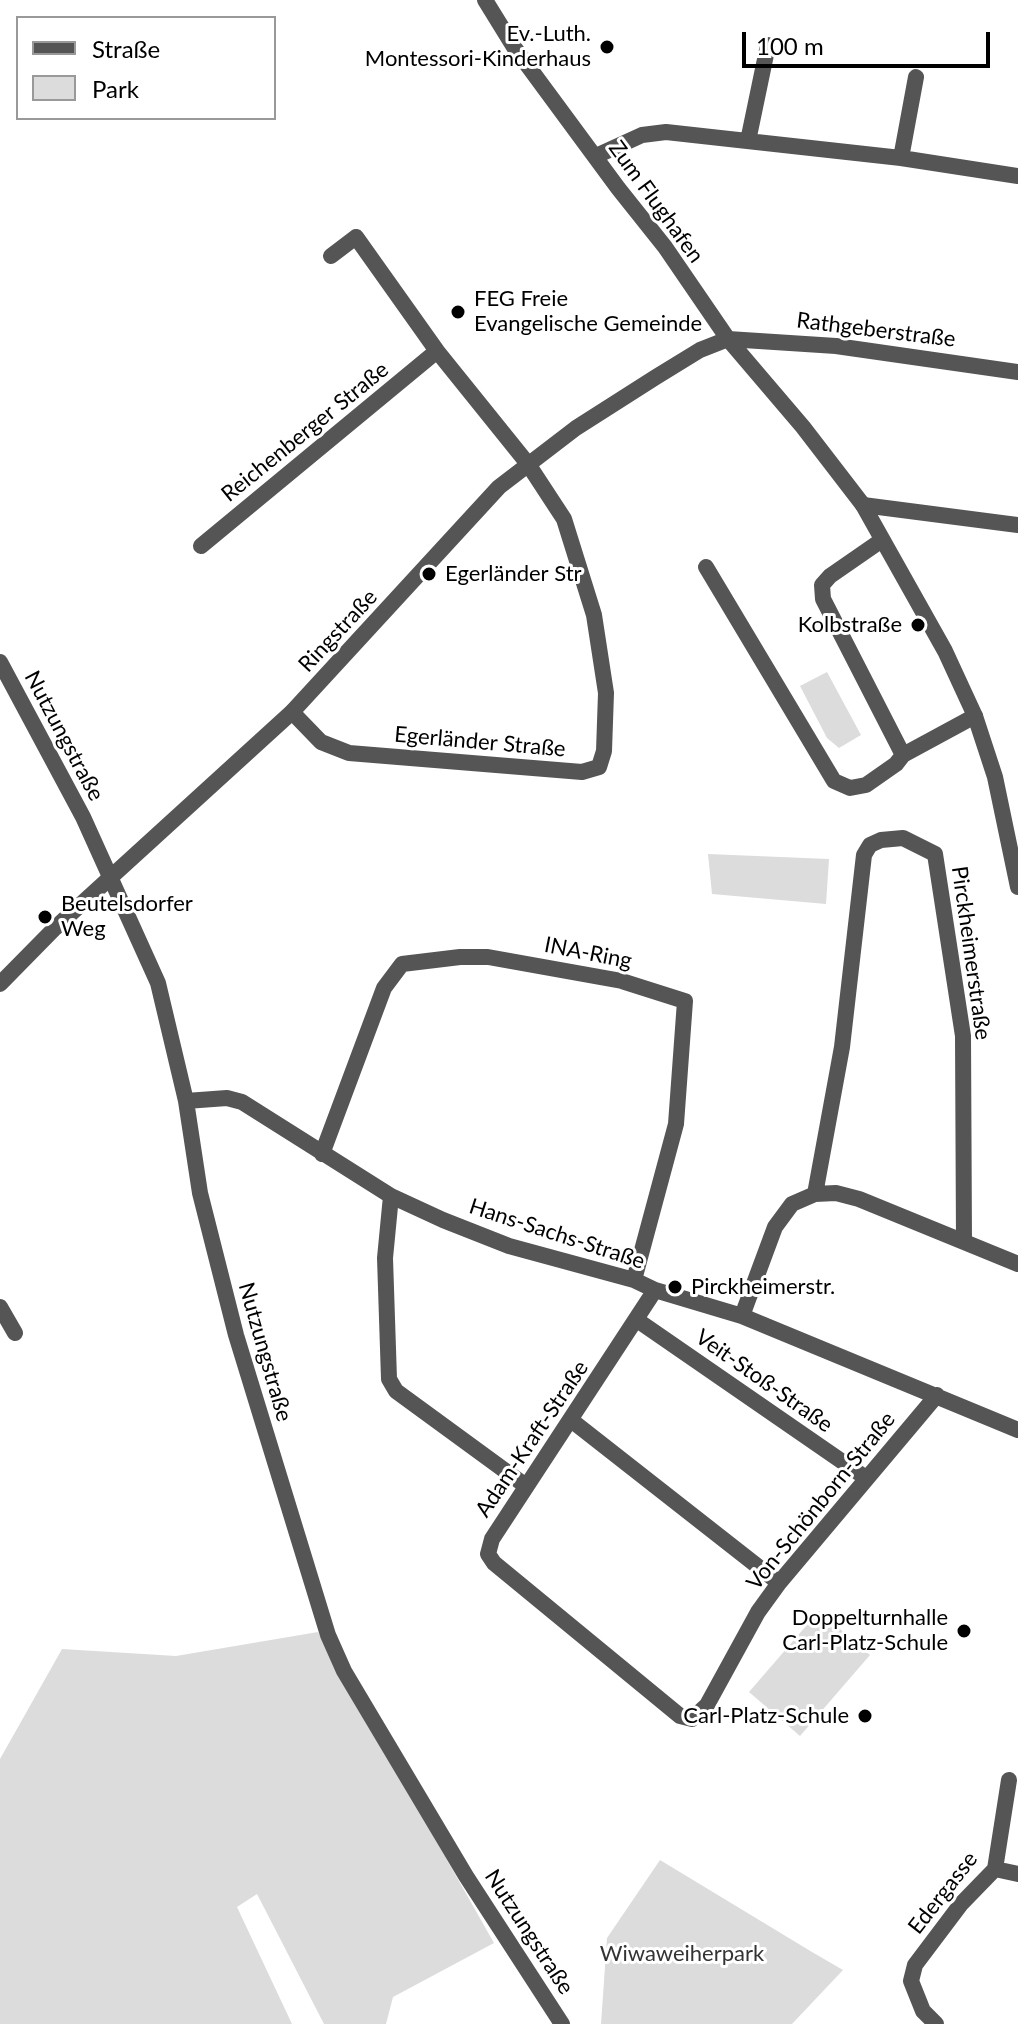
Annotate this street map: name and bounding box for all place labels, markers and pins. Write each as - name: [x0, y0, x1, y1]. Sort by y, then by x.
- place label: Ev.-Luth. Montessori-Kinderhaus: [365, 21, 591, 72]
- marker: Ev.-Luth. Montessori-Kinderhaus: [598, 38, 616, 56]
- place label: FEG Freie Evangelische Gemeinde: [474, 286, 702, 338]
- marker: FEG Freie Evangelische Gemeinde: [449, 303, 467, 321]
- place label: Egerländer Str: [445, 561, 582, 587]
- marker: Egerländer Str: [420, 565, 438, 583]
- place label: Kolbstraße: [798, 612, 902, 638]
- marker: Kolbstraße: [909, 616, 927, 634]
- place label: Beutelsdorfer Weg: [61, 891, 193, 942]
- marker: Beutelsdorfer Weg: [36, 908, 54, 926]
- place label: Pirckheimerstr.: [691, 1274, 835, 1300]
- marker: Pirckheimerstr.: [666, 1278, 684, 1296]
- place label: Doppelturnhalle Carl-Platz-Schule: [782, 1605, 948, 1656]
- marker: Doppelturnhalle Carl-Platz-Schule: [955, 1622, 973, 1640]
- place label: Carl-Platz-Schule: [683, 1703, 849, 1729]
- marker: Carl-Platz-Schule: [856, 1707, 874, 1725]

